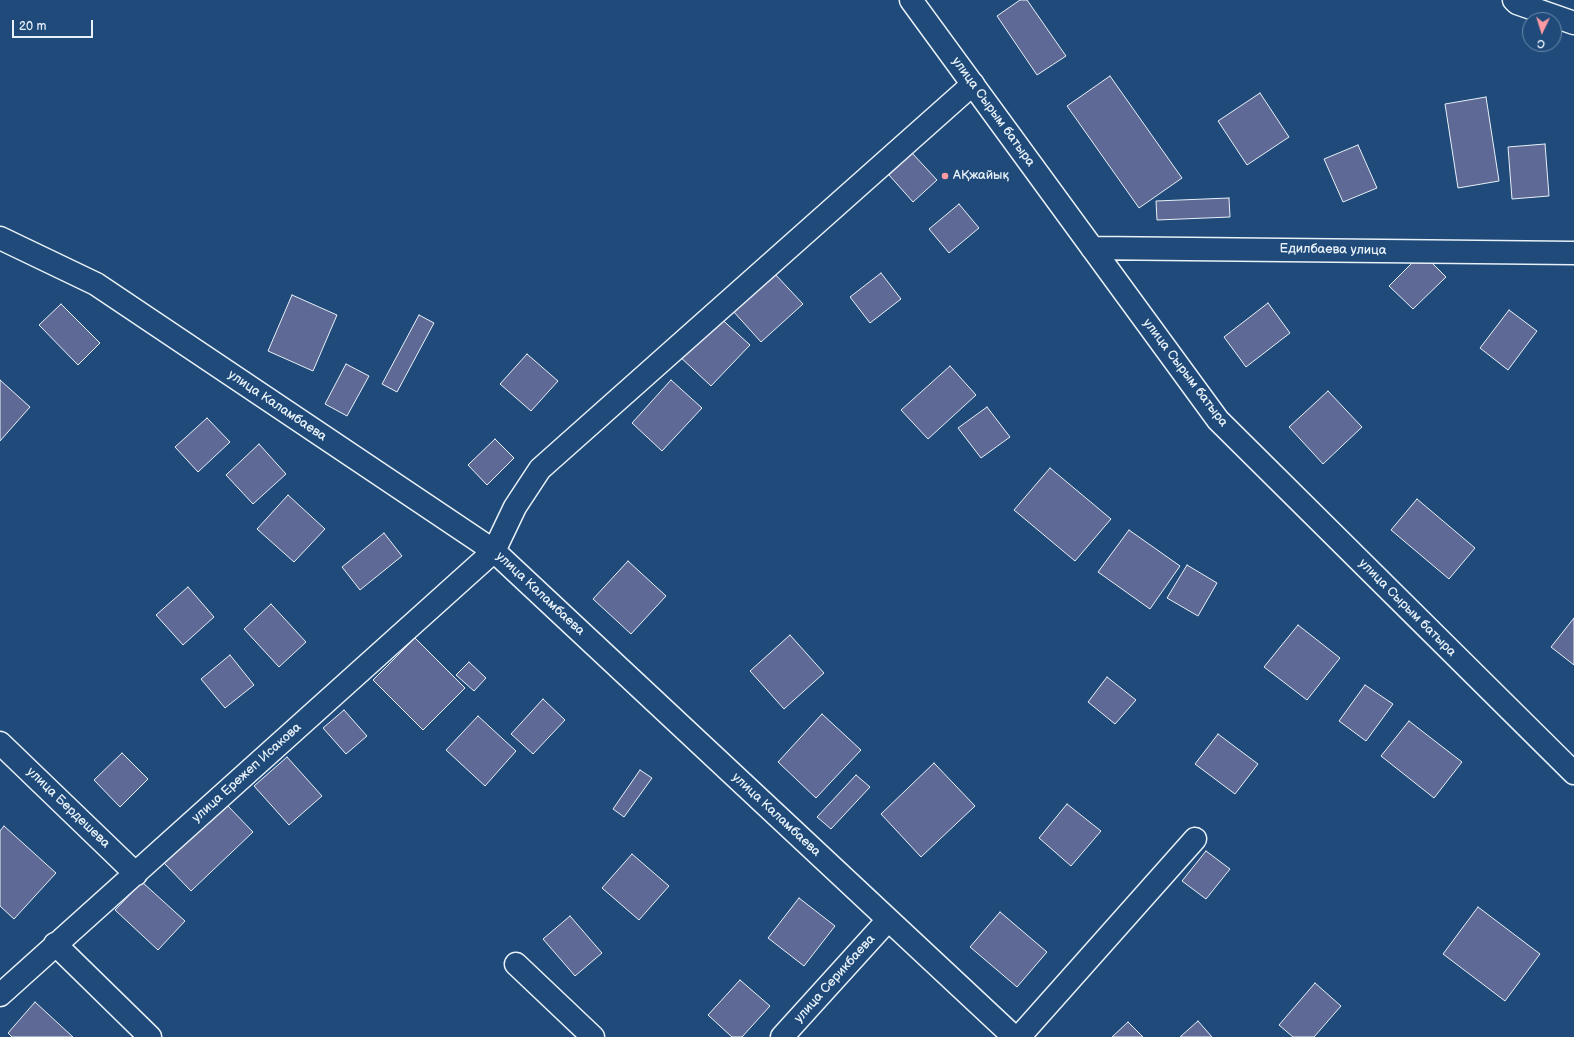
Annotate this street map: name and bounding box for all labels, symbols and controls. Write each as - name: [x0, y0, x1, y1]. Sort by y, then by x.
- scale bar: [14, 12, 95, 38]
- north arrow: [1522, 12, 1562, 52]
- text: 20 m: [19, 19, 46, 34]
- text: С: [1537, 37, 1545, 50]
- street label: улица Сырым батыра: [948, 54, 1038, 170]
- place label: АҚжайық: [953, 168, 1009, 184]
- marker: АҚжайық: [940, 171, 950, 181]
- street label: Едилбаева улица: [1279, 241, 1387, 259]
- street label: улица Сырым батыра: [1139, 316, 1231, 430]
- street label: улица Каламбаева: [225, 367, 329, 445]
- street label: улица Каламбаева: [492, 549, 588, 639]
- street label: улица Сырым батыра: [1355, 556, 1459, 660]
- street label: улица Ережеп Исакова: [189, 720, 305, 826]
- street label: улица Бердешева: [23, 764, 113, 852]
- street label: улица Каламбаева: [728, 770, 824, 860]
- street label: улица Серикбаева: [791, 932, 879, 1026]

